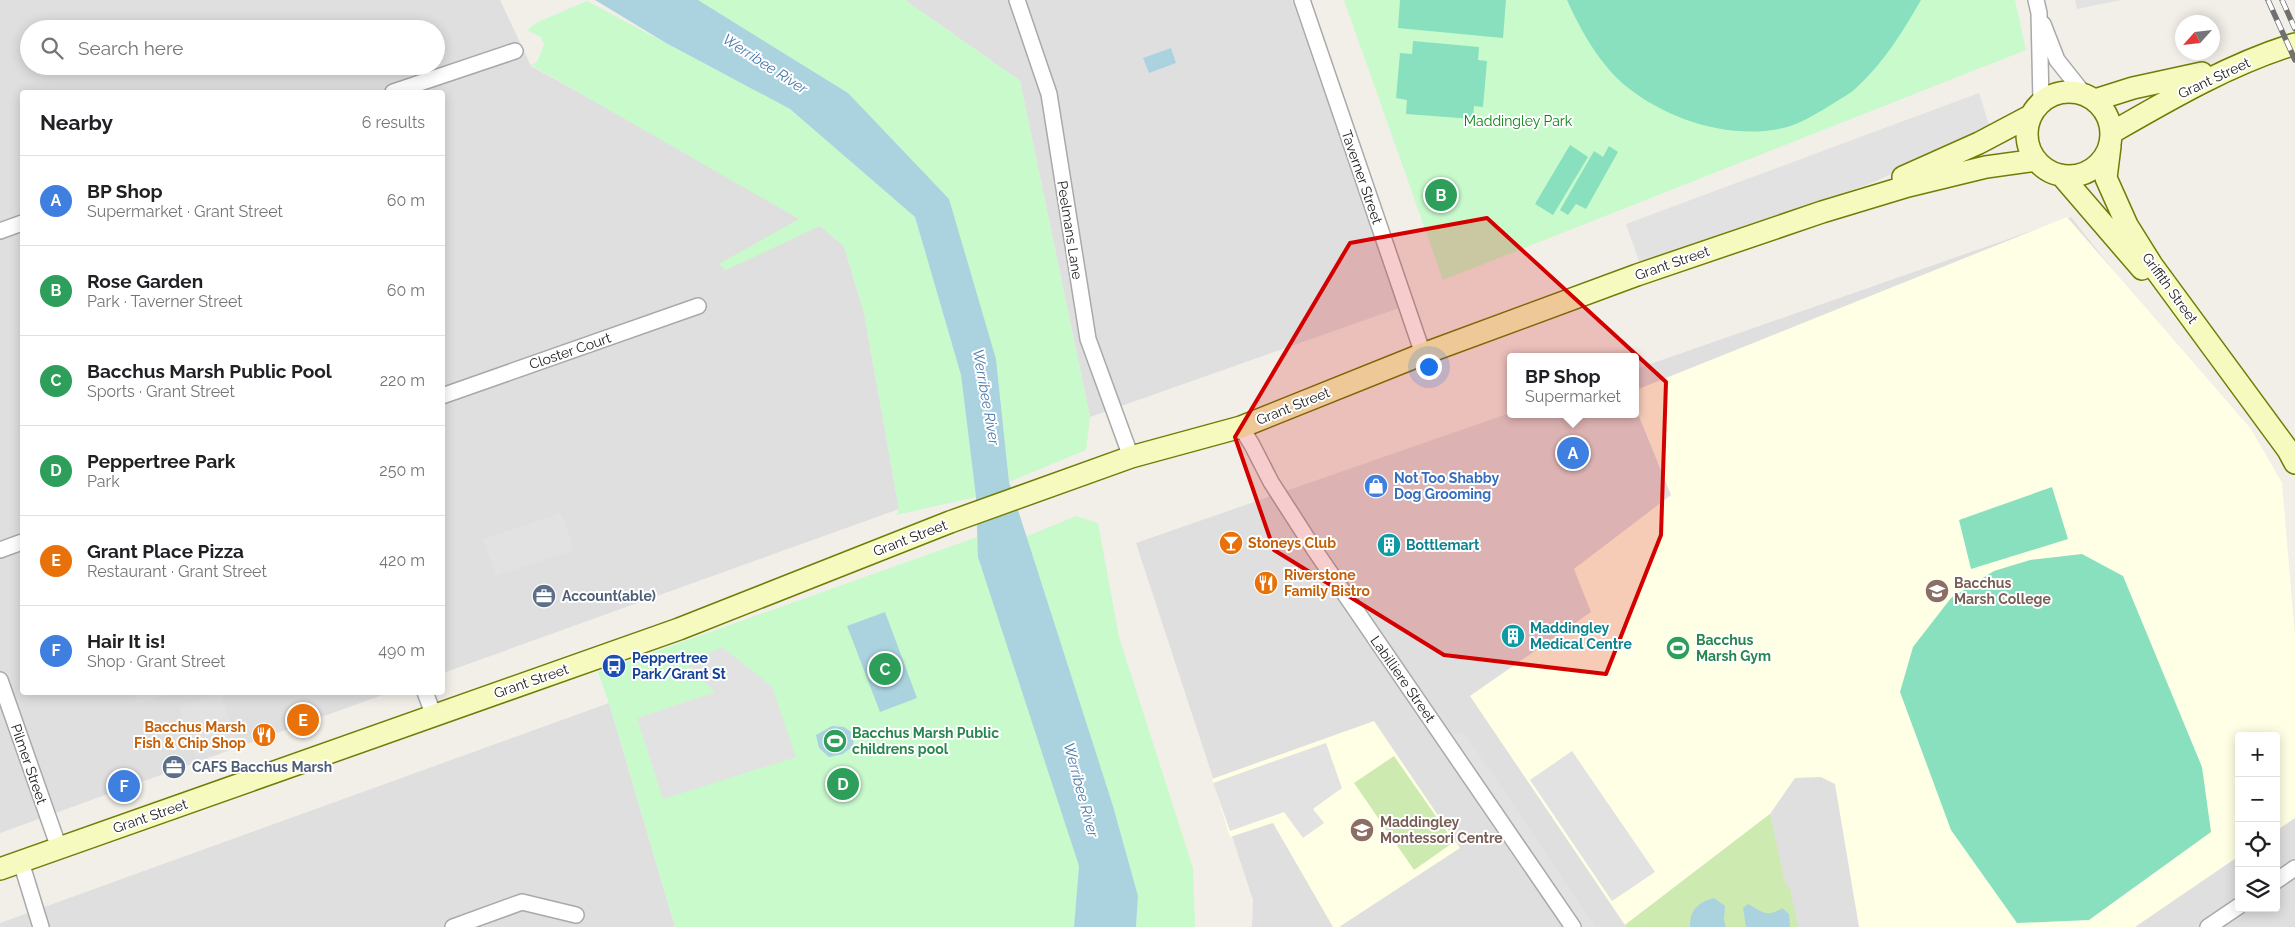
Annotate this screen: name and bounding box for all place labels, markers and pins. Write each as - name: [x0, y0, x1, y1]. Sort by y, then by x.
- pin: B: [1425, 176, 1457, 214]
- pin: A: [1557, 434, 1589, 472]
- place label: Not Too Shabby Dog Grooming: [1394, 470, 1499, 502]
- shop icon: Not Too Shabby Dog Grooming: [1363, 473, 1389, 499]
- bar icon: Stoneys Club: [1218, 530, 1244, 556]
- building icon: Bottlemart: [1376, 532, 1402, 558]
- place label: Stoneys Club: [1248, 535, 1336, 551]
- place label: Bottlemart: [1406, 537, 1480, 553]
- place label: Riverstone Family Bistro: [1284, 567, 1371, 599]
- restaurant icon: Riverstone Family Bistro: [1253, 570, 1279, 596]
- place label: Bacchus Marsh College: [1954, 575, 2051, 607]
- school or university icon: Bacchus Marsh College: [1924, 578, 1950, 604]
- office icon: Account(able): [531, 583, 557, 609]
- place label: Account(able): [562, 588, 656, 604]
- place label: Maddingley Medical Centre: [1530, 620, 1632, 652]
- building icon: Maddingley Medical Centre: [1500, 623, 1526, 649]
- place label: Bacchus Marsh Gym: [1696, 632, 1771, 664]
- sports icon: Bacchus Marsh Gym: [1665, 635, 1691, 661]
- place label: Peppertree Park/Grant St: [632, 650, 727, 682]
- pin: C: [869, 650, 901, 688]
- bus stop icon: Peppertree Park/Grant St: [601, 653, 627, 679]
- pin: E: [287, 701, 319, 739]
- place label: Bacchus Marsh Fish & Chip Shop: [134, 719, 246, 751]
- restaurant icon: Bacchus Marsh Fish & Chip Shop: [251, 722, 277, 748]
- place label: Bacchus Marsh Public childrens pool: [852, 725, 999, 757]
- sports icon: Bacchus Marsh Public childrens pool: [822, 728, 848, 754]
- office icon: CAFS Bacchus Marsh: [161, 754, 187, 780]
- place label: CAFS Bacchus Marsh: [192, 759, 332, 775]
- pin: D: [827, 765, 859, 803]
- pin: F: [108, 767, 140, 805]
- place label: Maddingley Montessori Centre: [1380, 814, 1503, 846]
- school or university icon: Maddingley Montessori Centre: [1349, 817, 1375, 843]

